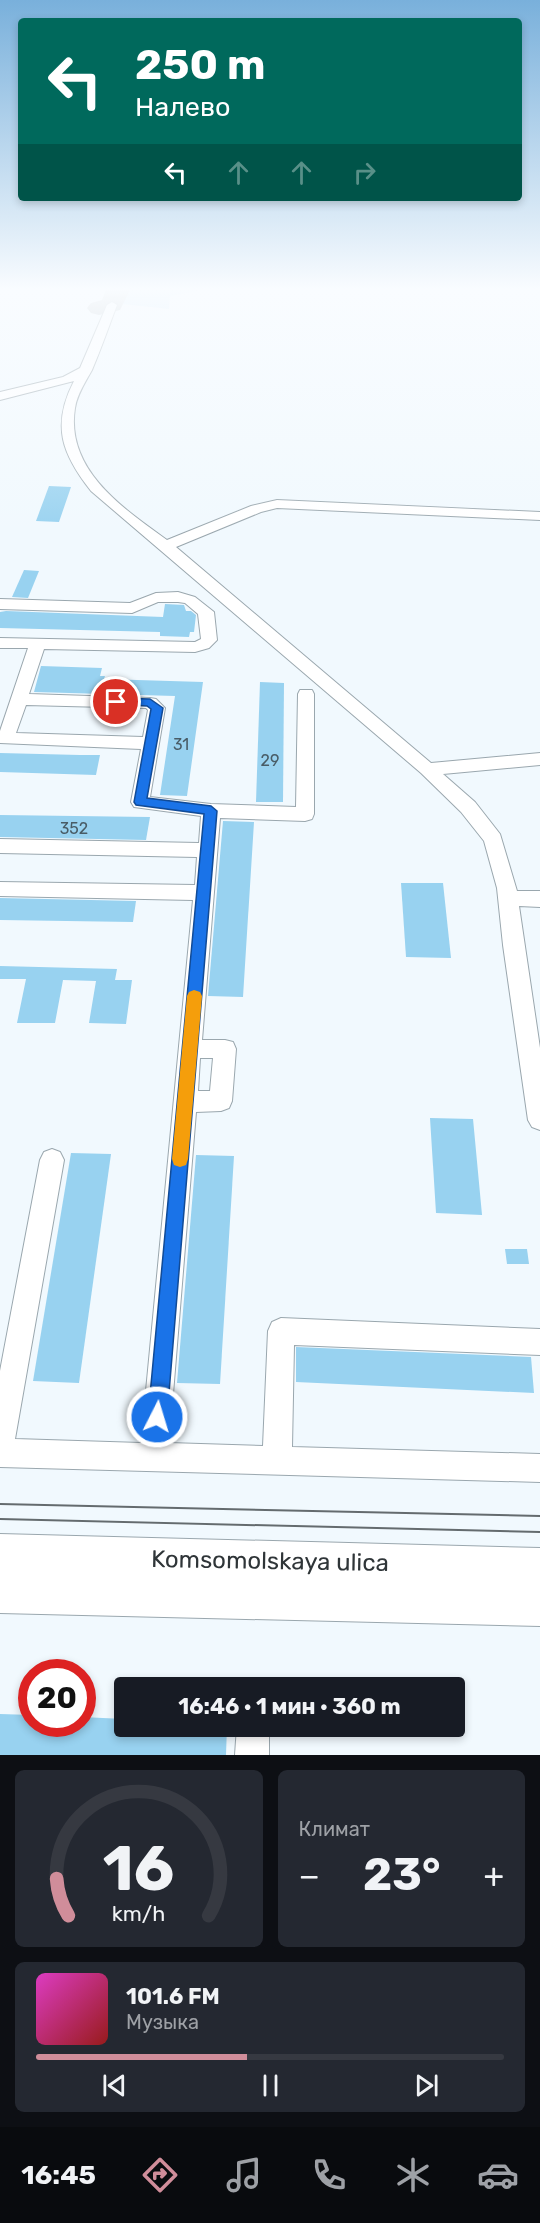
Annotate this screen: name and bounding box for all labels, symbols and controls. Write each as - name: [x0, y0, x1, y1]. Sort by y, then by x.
- text: 250 m: [135, 40, 265, 90]
- icon: left: [36, 42, 114, 120]
- text: Налево: [135, 91, 231, 123]
- icon: left: [159, 156, 192, 189]
- icon: ahead: [222, 156, 255, 189]
- icon: ahead: [285, 156, 318, 189]
- icon: right: [348, 156, 381, 189]
- pin: [90, 676, 141, 727]
- icon: arrive: [99, 685, 132, 718]
- house number: 31: [173, 735, 189, 754]
- house number: 29: [261, 751, 279, 770]
- house number: 352: [60, 819, 88, 838]
- position arrow: [125, 1385, 189, 1449]
- street label: Komsomolskaya ulica: [151, 1545, 389, 1577]
- speed limit sign: 20: [18, 1659, 96, 1737]
- text: 16:46 · 1 мин · 360 m: [178, 1693, 401, 1720]
- text: Климат: [299, 1817, 370, 1841]
- text: 16: [103, 1832, 175, 1906]
- text: 23°: [363, 1848, 440, 1901]
- text: −: [299, 1856, 320, 1895]
- text: +: [483, 1856, 504, 1895]
- text: km/h: [112, 1901, 166, 1926]
- text: 101.6 FM: [126, 1983, 220, 2010]
- text: Музыка: [126, 2010, 199, 2034]
- icon: previous: [98, 2069, 131, 2102]
- icon: pause: [254, 2069, 287, 2102]
- icon: next: [410, 2069, 443, 2102]
- icon: directions: [139, 2154, 181, 2196]
- icon: music: [223, 2154, 265, 2196]
- icon: phone: [308, 2154, 350, 2196]
- icon: climate: [392, 2154, 434, 2196]
- icon: car: [477, 2154, 519, 2196]
- text: 16:45: [21, 2159, 96, 2191]

